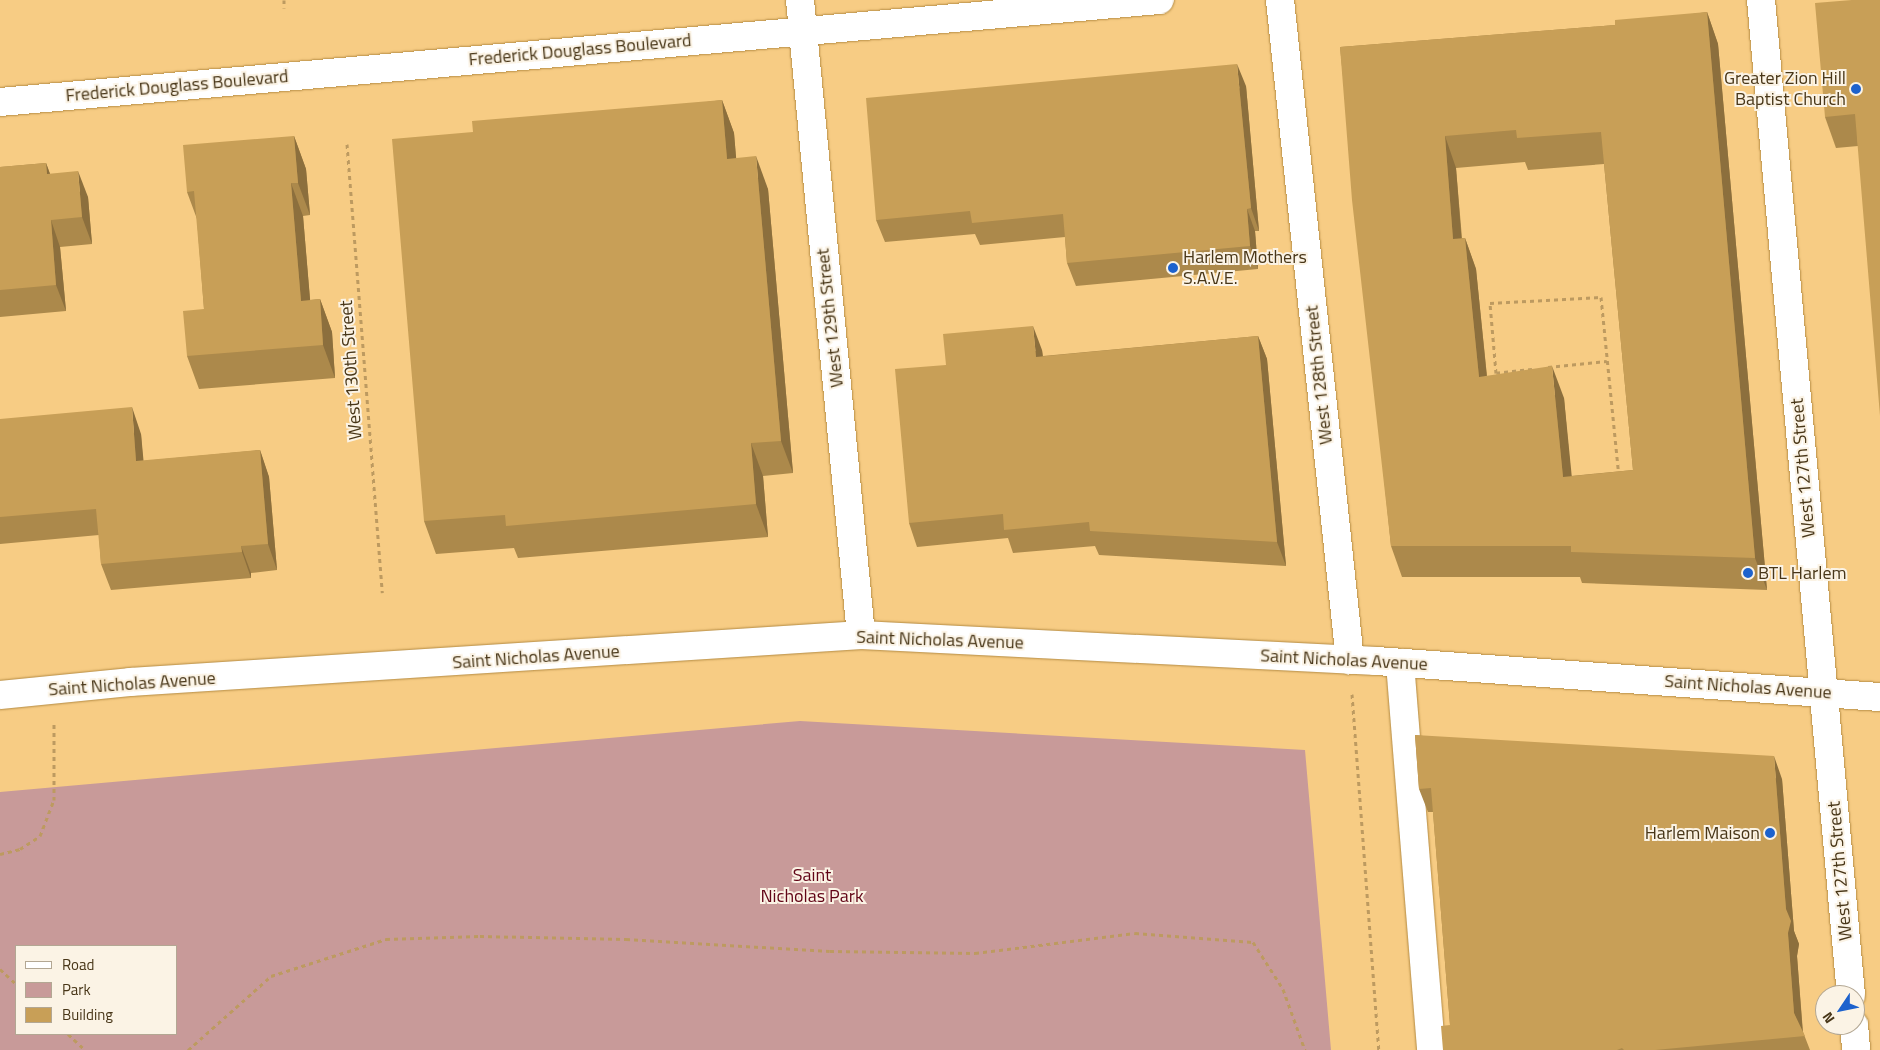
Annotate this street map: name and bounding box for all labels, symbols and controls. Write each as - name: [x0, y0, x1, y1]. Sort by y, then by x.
- street label: Frederick Douglass Boulevard: [468, 29, 692, 71]
- street label: Frederick Douglass Boulevard: [65, 65, 289, 107]
- place label: Greater Zion Hill Baptist Church: [1724, 68, 1846, 110]
- marker: Greater Zion Hill Baptist Church: [1850, 83, 1862, 95]
- street label: West 129th Street: [812, 247, 848, 389]
- place label: Harlem Mothers S.A.V.E.: [1183, 247, 1307, 290]
- marker: Harlem Mothers S.A.V.E.: [1167, 262, 1179, 274]
- street label: West 130th Street: [335, 299, 367, 441]
- street label: West 128th Street: [1301, 304, 1337, 446]
- street label: West 127th Street: [1786, 397, 1820, 539]
- place label: BTL Harlem: [1758, 562, 1847, 584]
- marker: BTL Harlem: [1742, 567, 1754, 579]
- street label: Saint Nicholas Avenue: [856, 626, 1024, 654]
- street label: Saint Nicholas Avenue: [452, 640, 620, 674]
- street label: Saint Nicholas Avenue: [1260, 645, 1428, 675]
- street label: Saint Nicholas Avenue: [48, 667, 216, 701]
- street label: Saint Nicholas Avenue: [1664, 670, 1832, 704]
- street label: West 127th Street: [1823, 800, 1857, 942]
- place label: Harlem Maison: [1645, 822, 1760, 844]
- marker: Harlem Maison: [1764, 827, 1776, 839]
- park label: Saint Nicholas Park: [760, 865, 864, 908]
- legend: [15, 945, 178, 1035]
- text: Road: [62, 953, 94, 976]
- text: Park: [62, 978, 91, 1001]
- north arrow: [1815, 985, 1865, 1035]
- text: Building: [62, 1003, 113, 1026]
- text: N: [1817, 1008, 1839, 1028]

